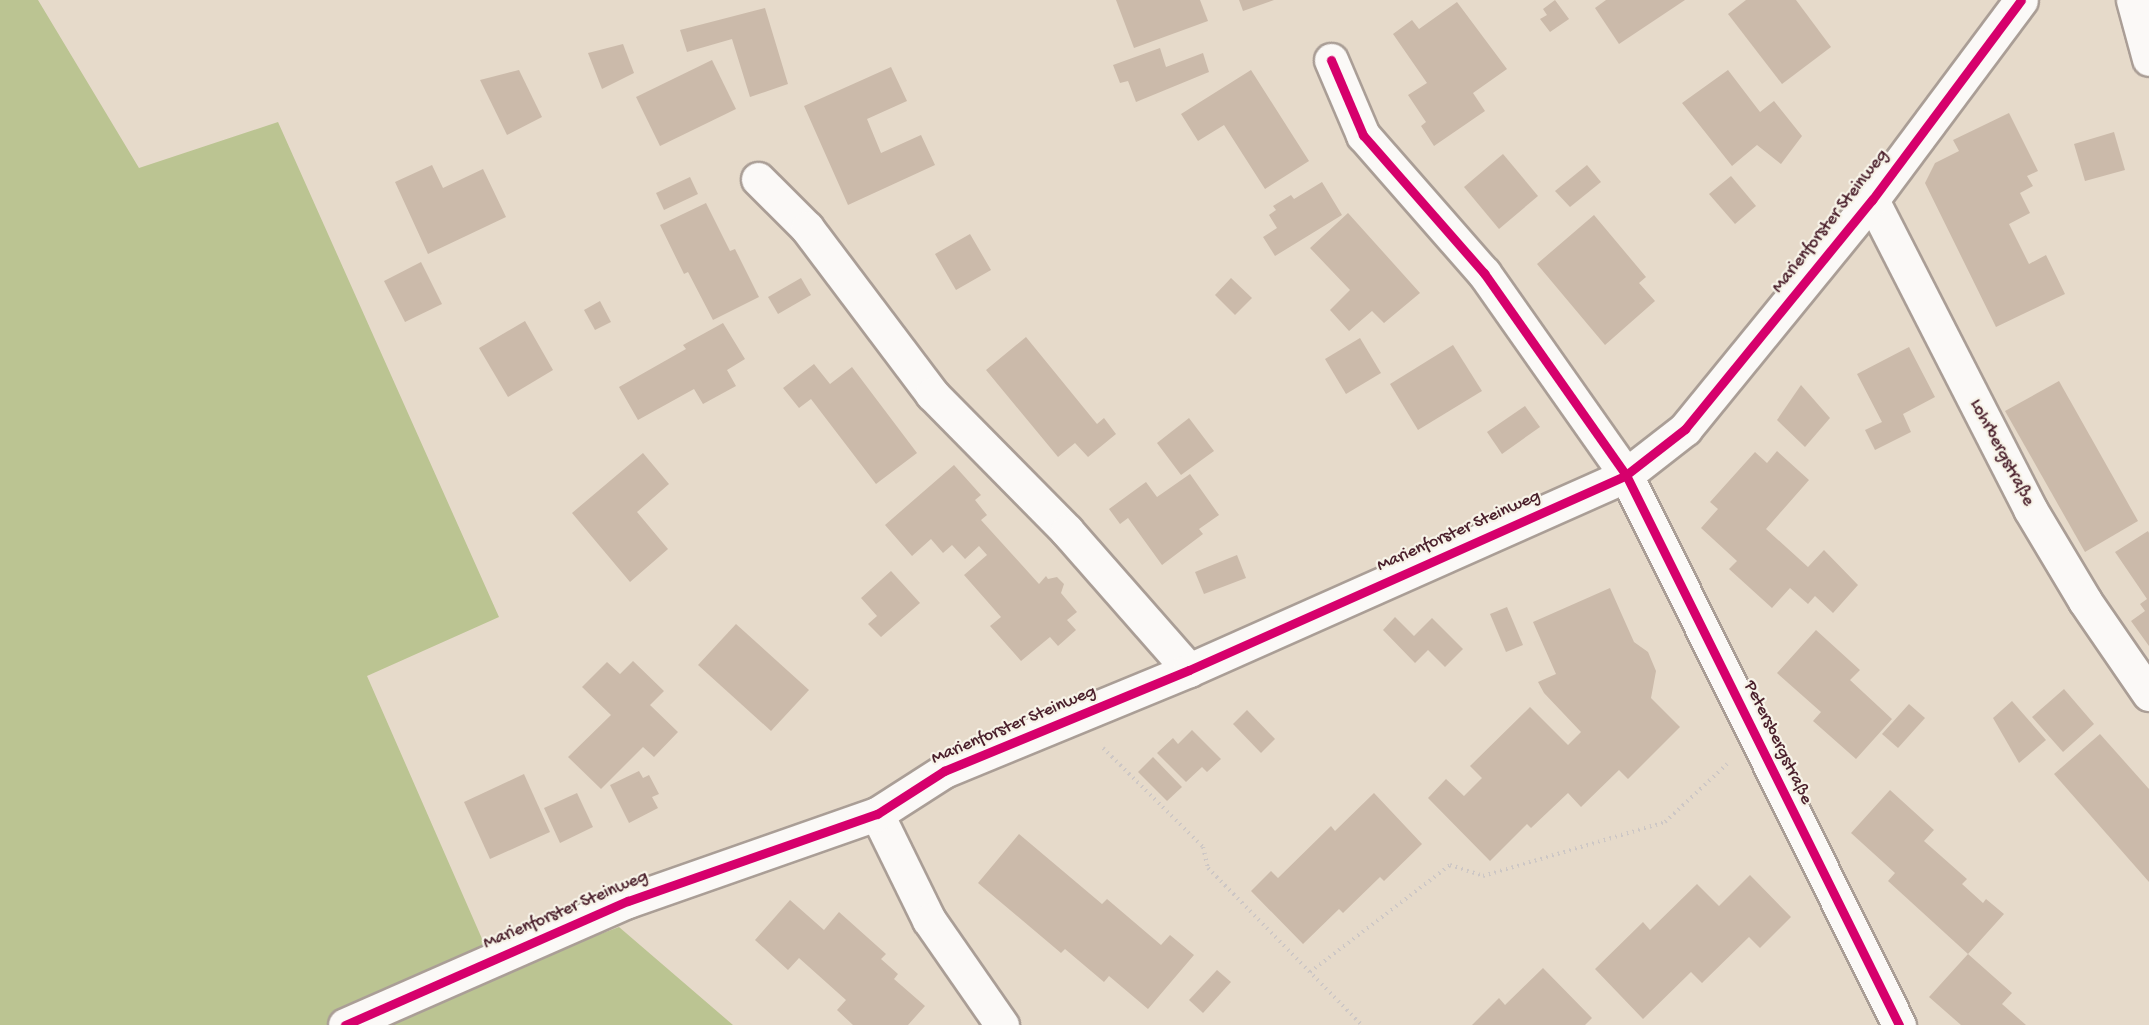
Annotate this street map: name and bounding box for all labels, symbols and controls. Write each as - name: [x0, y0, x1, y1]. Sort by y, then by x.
- street label: Marienforster Steinweg: [1768, 146, 1894, 298]
- street label: Lohrbergstraße: [1964, 396, 2038, 510]
- street label: Marienforster Steinweg: [1374, 486, 1544, 578]
- street label: Petersbergstraße: [1738, 678, 1816, 808]
- street label: Marienforster Steinweg: [928, 682, 1100, 770]
- street label: Marienforster Steinweg: [480, 867, 652, 955]

